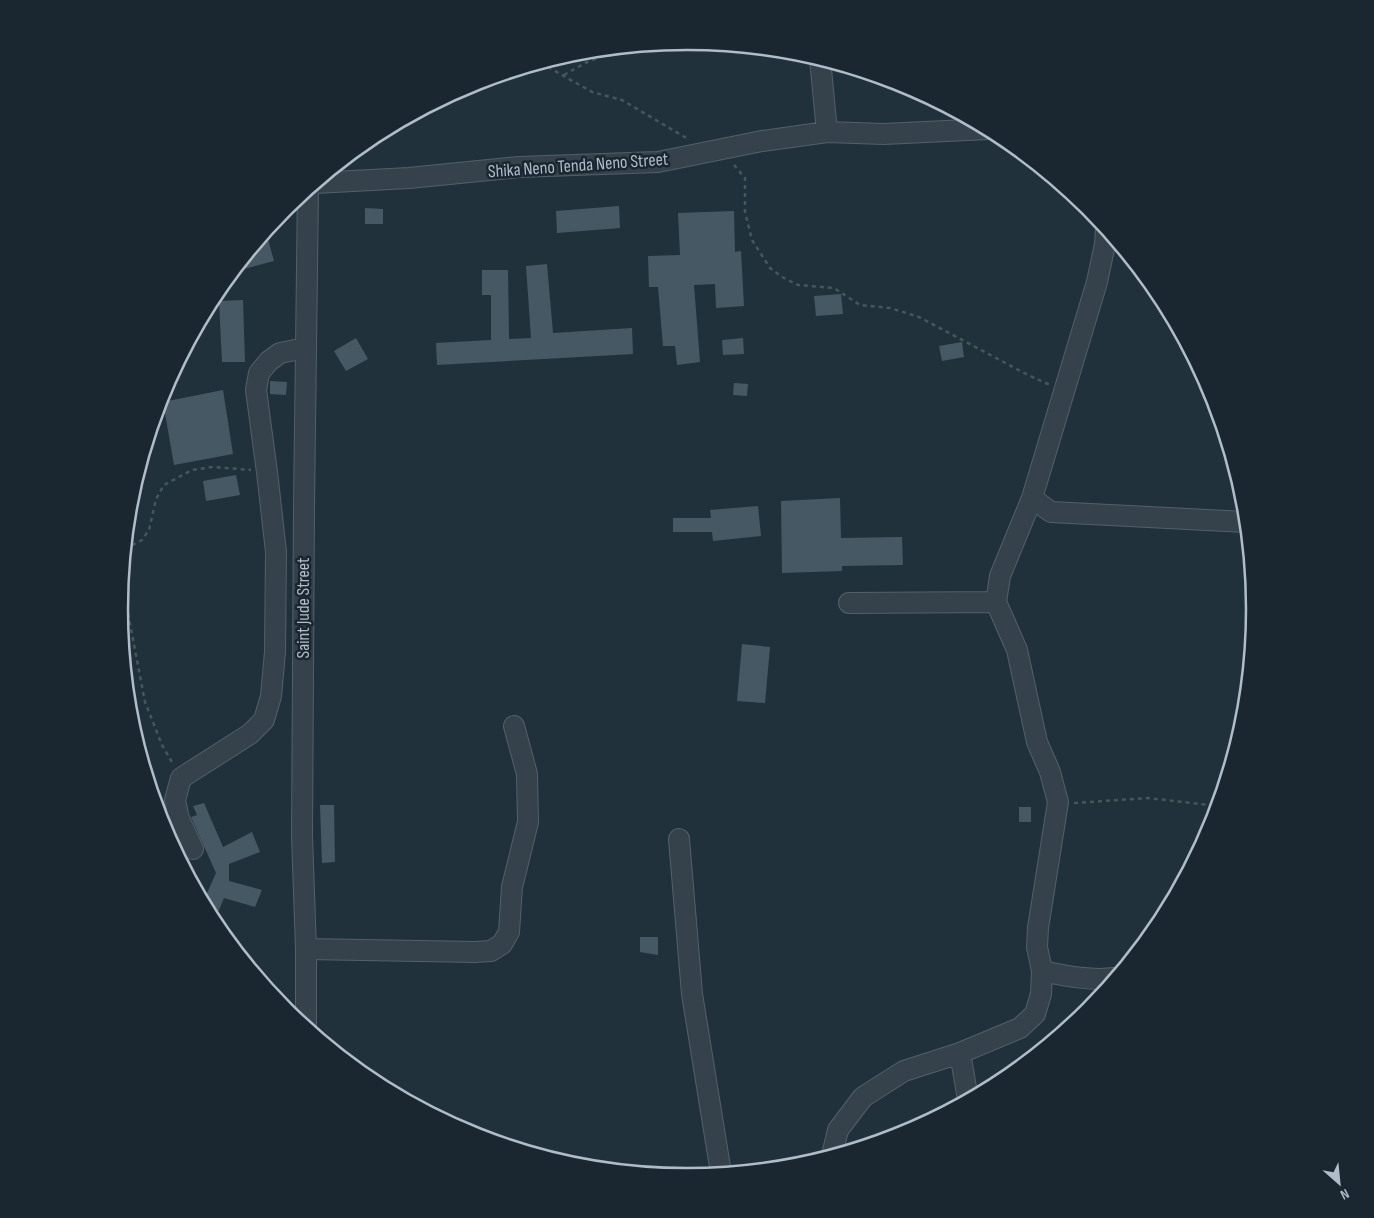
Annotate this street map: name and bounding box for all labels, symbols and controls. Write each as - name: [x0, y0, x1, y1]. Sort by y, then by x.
- street label: Shika Neno Tenda Neno Street: [487, 149, 669, 182]
- street label: Saint Jude Street: [293, 557, 314, 658]
- north arrow: [1314, 1158, 1364, 1208]
- text: N: [1337, 1185, 1352, 1203]

